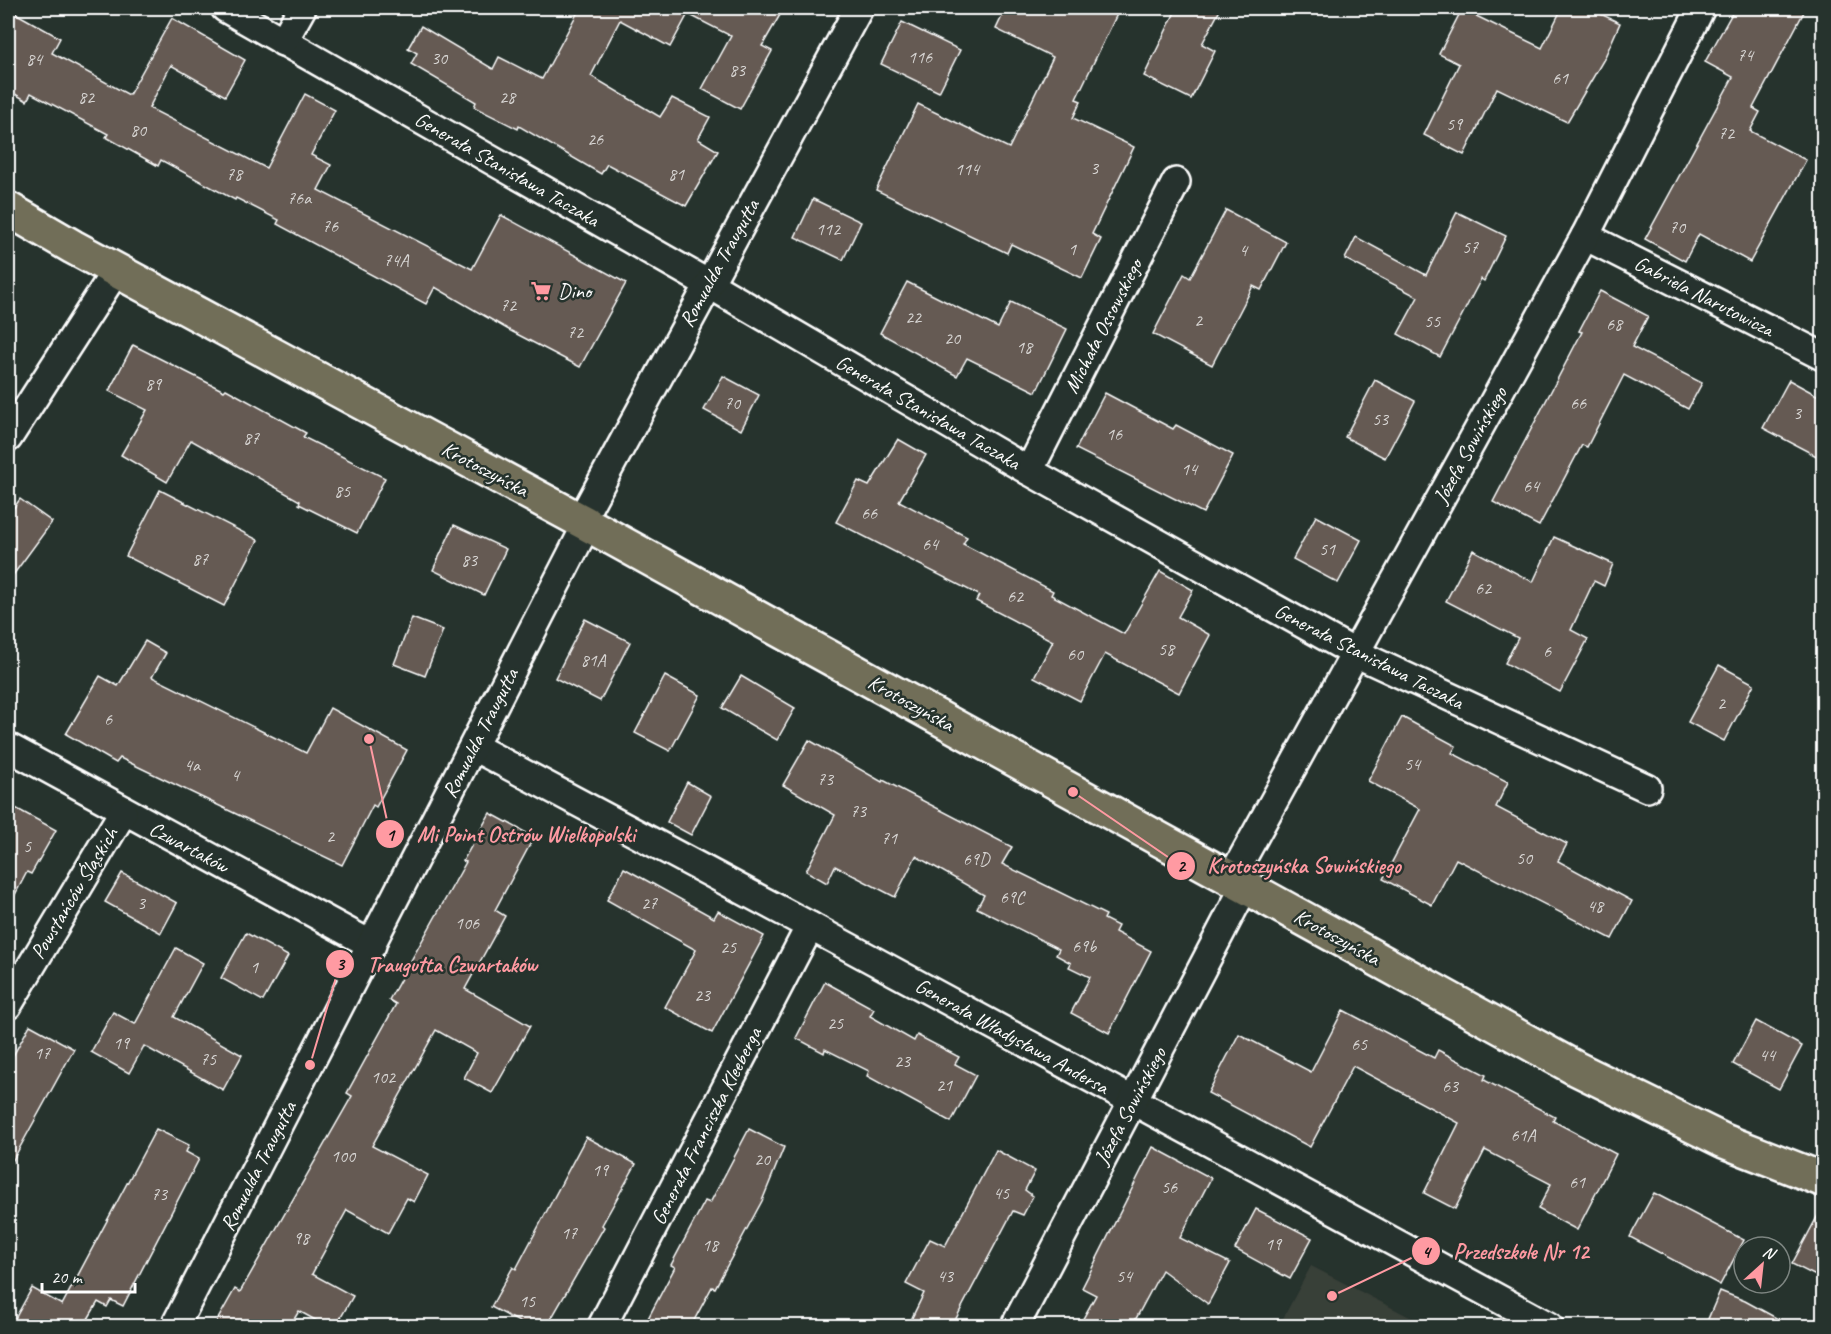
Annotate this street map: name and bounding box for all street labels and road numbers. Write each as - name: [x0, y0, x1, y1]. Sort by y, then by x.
- street label: Generała Stanisława Taczaka: [410, 106, 605, 233]
- street label: Romualda Traugutta: [673, 193, 766, 331]
- street label: Gabriela Narutowicza: [1630, 250, 1780, 343]
- street label: Michała Ossowskiego: [1058, 252, 1149, 398]
- street label: Generała Stanisława Taczaka: [831, 349, 1026, 476]
- street label: Józefa Sowińskiego: [1427, 381, 1513, 509]
- street label: Krotoszyńska: [437, 435, 534, 503]
- street label: Generała Stanisława Taczaka: [1270, 597, 1469, 716]
- street label: Romualda Traugutta: [436, 662, 525, 802]
- street label: Krotoszyńska: [864, 669, 960, 738]
- street label: Czwartaków: [145, 815, 235, 880]
- street label: Powstańców Śląskich: [24, 821, 124, 964]
- street label: Krotoszyńska: [1290, 903, 1386, 972]
- street label: Generała Władysława Andersa: [911, 972, 1115, 1101]
- street label: Generała Franciszka Kleeberga: [645, 1022, 768, 1229]
- street label: Józefa Sowińskiego: [1088, 1041, 1173, 1170]
- street label: Romualda Traugutta: [214, 1095, 303, 1235]

